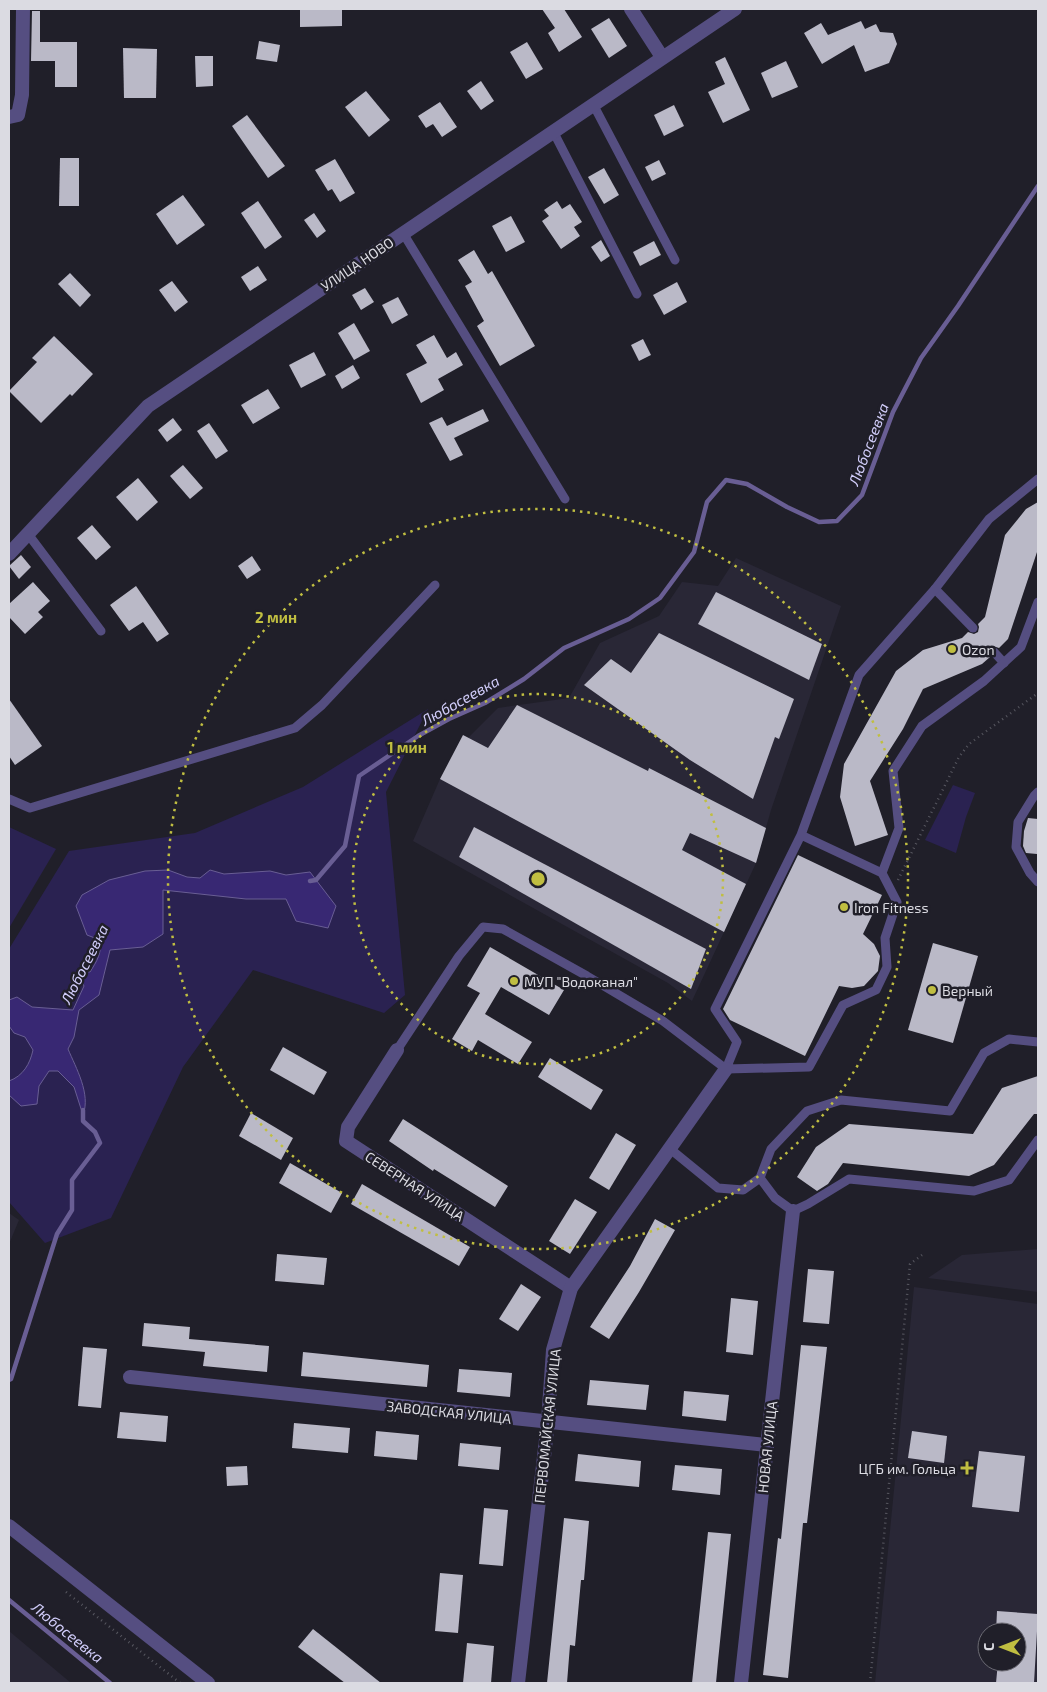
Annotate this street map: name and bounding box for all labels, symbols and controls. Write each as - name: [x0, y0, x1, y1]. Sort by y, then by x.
- street label: УЛИЦА НОВО: [317, 233, 397, 295]
- water label: Любосеевка: [844, 400, 892, 489]
- text: 2 мин: [255, 608, 297, 626]
- place label: Ozon: [962, 641, 995, 658]
- marker: Ozon: [946, 643, 958, 655]
- water label: Любосеевка: [417, 671, 502, 729]
- text: 1 мин: [387, 738, 427, 756]
- centre of rings: [529, 870, 547, 888]
- place label: Iron Fitness: [854, 899, 929, 916]
- marker: Iron Fitness: [838, 901, 850, 913]
- water label: Любосеевка: [56, 921, 112, 1008]
- place label: МУП "Водоканал": [524, 973, 638, 990]
- marker: МУП "Водоканал": [508, 975, 520, 987]
- place label: Верный: [942, 982, 993, 999]
- marker: Верный: [926, 984, 938, 996]
- street label: СЕВЕРНАЯ УЛИЦА: [362, 1148, 468, 1225]
- street label: ПЕРВОМАЙСКАЯ УЛИЦА: [530, 1348, 564, 1504]
- street label: ЗАВОДСКАЯ УЛИЦА: [386, 1397, 512, 1427]
- street label: НОВАЯ УЛИЦА: [754, 1400, 780, 1494]
- place label: ЦГБ им. Гольца: [858, 1460, 956, 1477]
- marker: ЦГБ им. Гольца: [960, 1461, 974, 1475]
- water label: Любосеевка: [28, 1597, 107, 1666]
- north arrow: [977, 1622, 1027, 1672]
- text: С: [980, 1643, 997, 1651]

